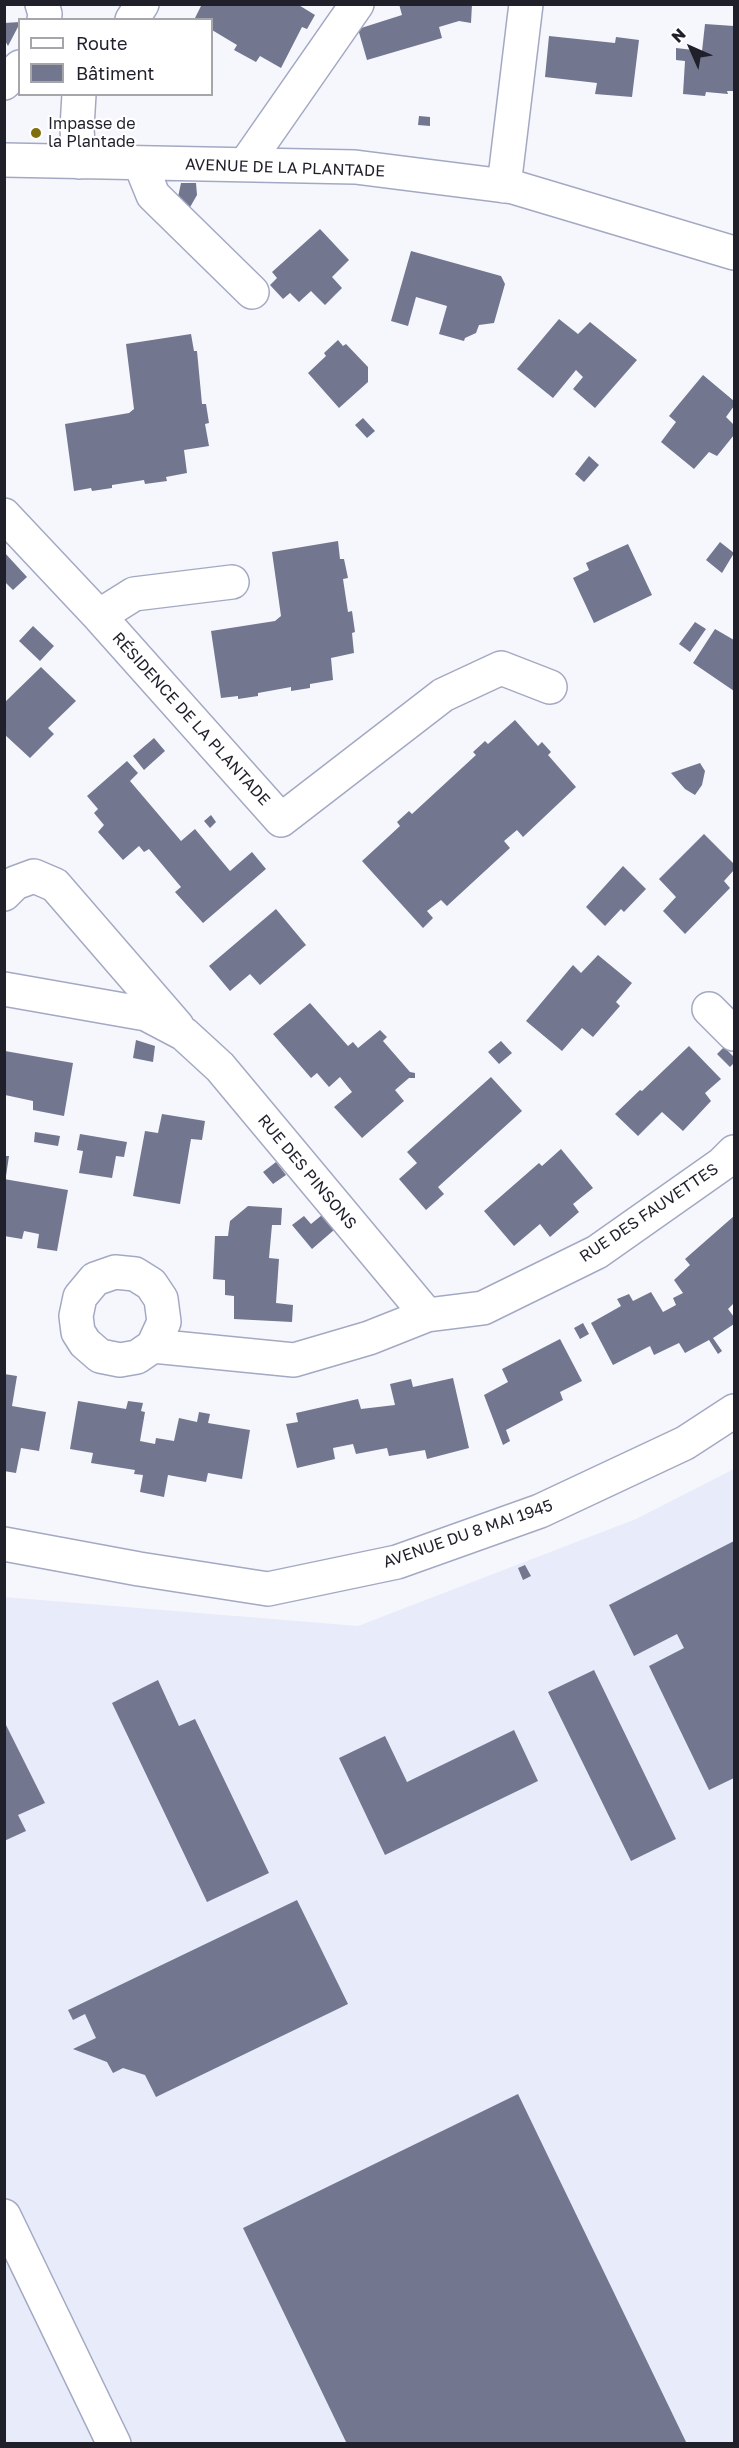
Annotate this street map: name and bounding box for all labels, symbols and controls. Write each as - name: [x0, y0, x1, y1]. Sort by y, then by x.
- legend: [18, 18, 213, 96]
- north arrow: [661, 18, 721, 78]
- text: N: [667, 24, 690, 47]
- text: Route: [76, 32, 127, 54]
- text: Bâtiment: [76, 62, 155, 84]
- place label: Impasse de la Plantade: [48, 114, 135, 152]
- marker: Impasse de la Plantade: [29, 126, 43, 140]
- street label: AVENUE DE LA PLANTADE: [185, 155, 385, 181]
- street label: RÉSIDENCE DE LA PLANTADE: [108, 629, 274, 809]
- street label: RUE DES PINSONS: [254, 1111, 360, 1233]
- street label: RUE DES FAUVETTES: [576, 1159, 722, 1267]
- street label: AVENUE DU 8 MAI 1945: [381, 1496, 555, 1572]

